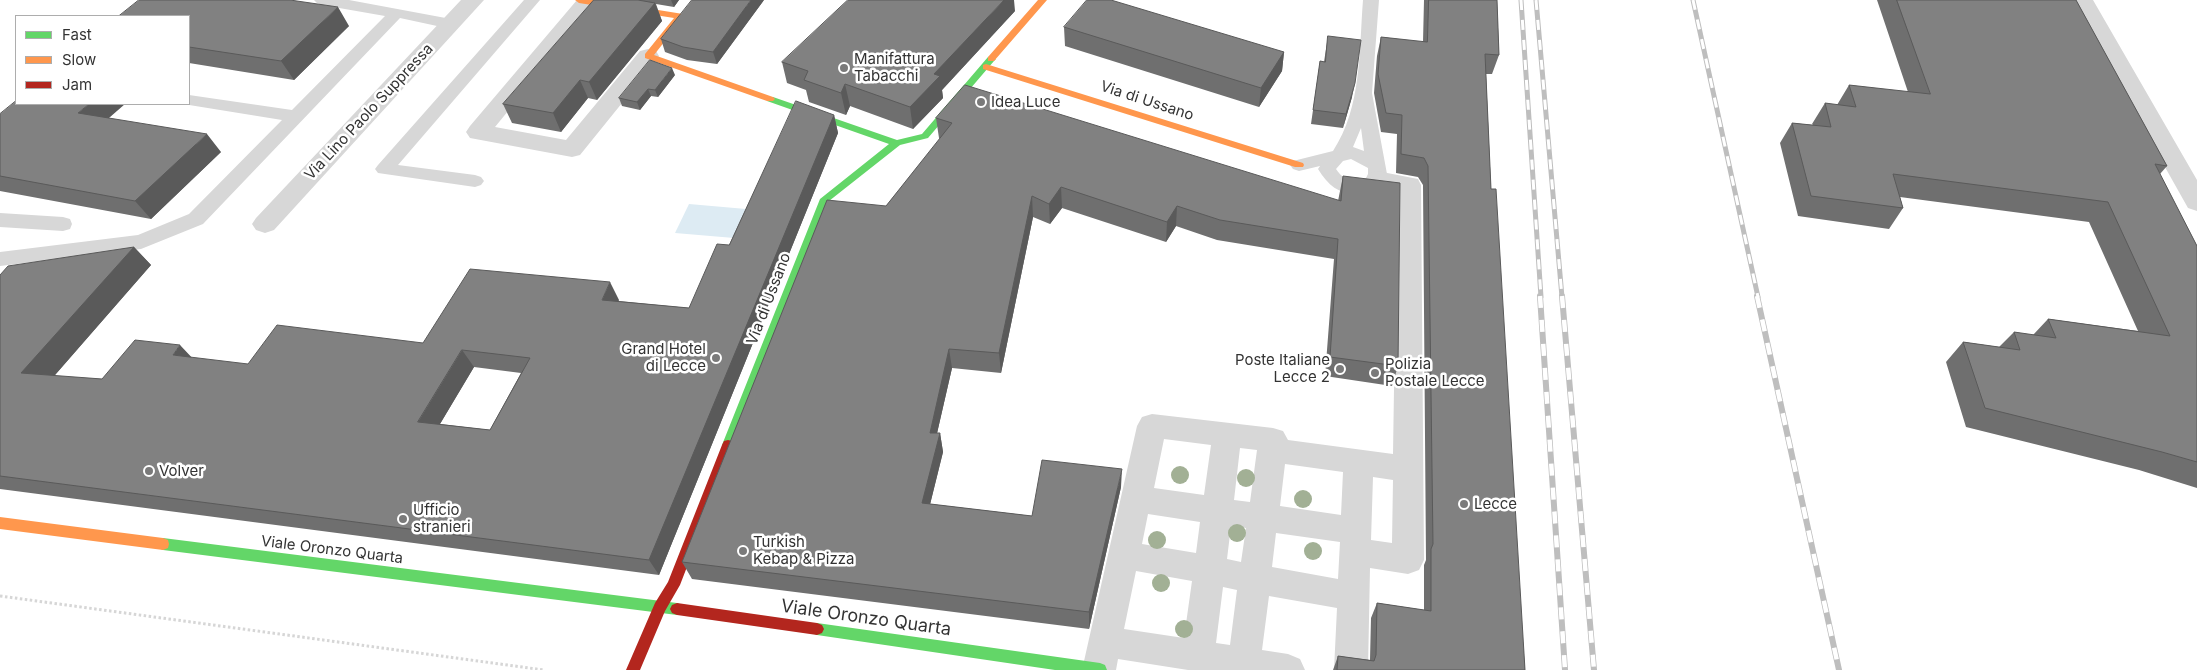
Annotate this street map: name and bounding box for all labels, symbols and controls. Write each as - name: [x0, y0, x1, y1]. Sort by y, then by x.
- legend: [15, 15, 190, 105]
- text: Fast: [62, 25, 92, 44]
- street label: Via Lino Paolo Suppressa: [301, 40, 437, 184]
- text: Slow: [62, 50, 96, 69]
- place label: Manifattura Tabacchi: [854, 50, 935, 85]
- marker: Manifattura Tabacchi: [838, 62, 850, 74]
- text: Jam: [62, 75, 92, 94]
- street label: Via di Ussano: [1098, 77, 1196, 125]
- place label: Idea Luce: [991, 93, 1060, 111]
- marker: Idea Luce: [975, 96, 987, 108]
- street label: Via di Ussano: [743, 251, 795, 347]
- place label: Grand Hotel di Lecce: [621, 340, 706, 375]
- place label: Poste Italiane Lecce 2: [1235, 351, 1330, 386]
- marker: Grand Hotel di Lecce: [710, 352, 722, 364]
- place label: Polizia Postale Lecce: [1385, 355, 1485, 390]
- marker: Poste Italiane Lecce 2: [1334, 363, 1346, 375]
- marker: Polizia Postale Lecce: [1369, 367, 1381, 379]
- place label: Volver: [159, 462, 204, 480]
- marker: Volver: [143, 465, 155, 477]
- place label: Lecce: [1474, 495, 1517, 513]
- marker: Lecce: [1458, 498, 1470, 510]
- place label: Ufficio stranieri: [413, 501, 471, 536]
- marker: Ufficio stranieri: [397, 513, 409, 525]
- street label: Viale Oronzo Quarta: [260, 532, 404, 568]
- place label: Turkish Kebap & Pizza: [753, 533, 854, 568]
- marker: Turkish Kebap & Pizza: [737, 545, 749, 557]
- street label: Viale Oronzo Quarta: [780, 595, 952, 641]

